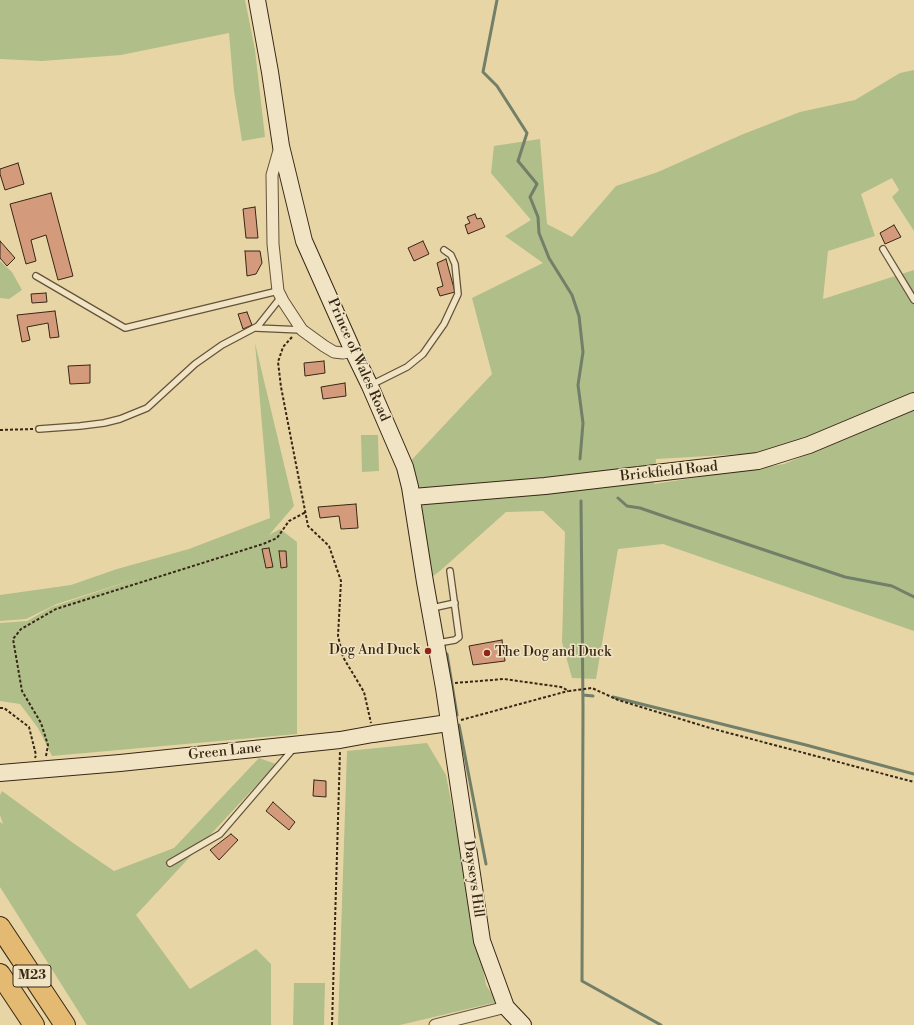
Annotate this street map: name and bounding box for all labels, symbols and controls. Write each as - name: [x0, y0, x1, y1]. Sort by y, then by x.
- street label: Prince of Wales Road: [323, 296, 393, 424]
- street label: Brickfield Road: [619, 459, 719, 485]
- place label: Dog And Duck: [329, 643, 420, 659]
- place label: The Dog and Duck: [495, 645, 611, 661]
- marker: Dog And Duck: [423, 646, 433, 656]
- marker: The Dog and Duck: [482, 648, 492, 658]
- street label: Green Lane: [188, 740, 262, 764]
- street label: Dayseys Hill: [459, 839, 487, 919]
- road number: M23: [13, 965, 51, 987]

